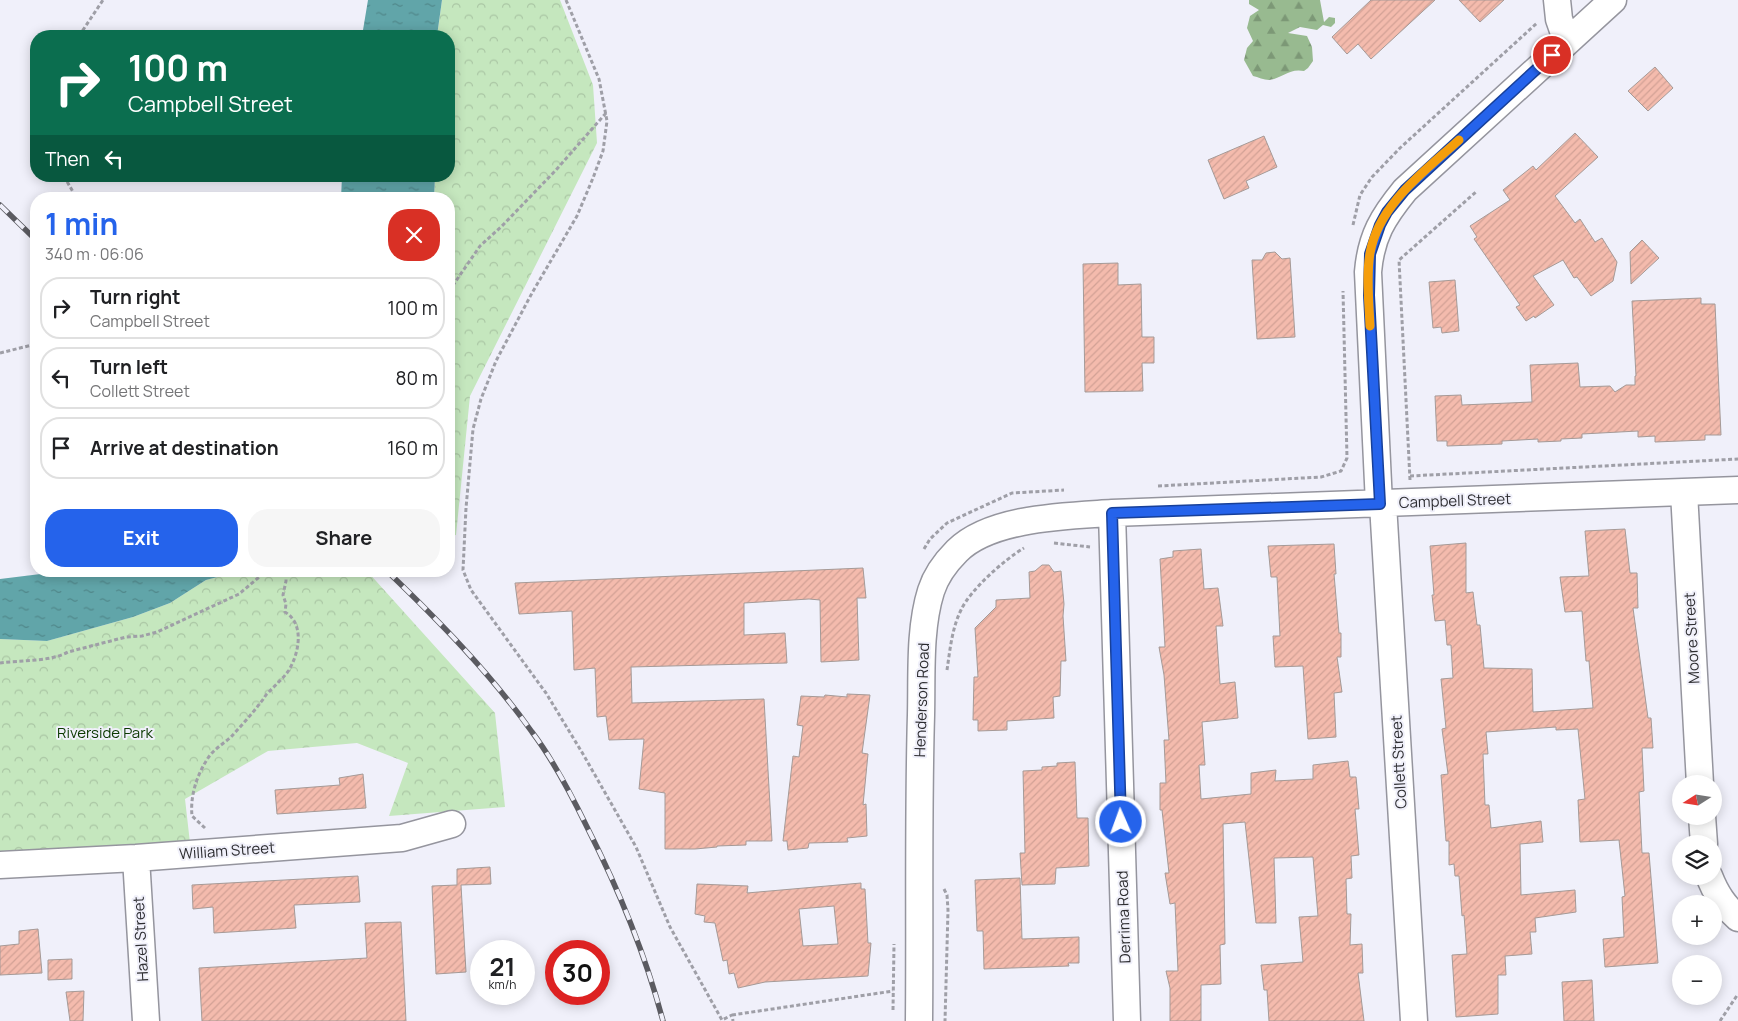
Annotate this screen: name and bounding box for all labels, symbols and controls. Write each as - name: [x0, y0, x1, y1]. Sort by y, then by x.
- pin: [1531, 34, 1573, 76]
- icon: arrive: [1538, 41, 1566, 69]
- text: 100 m: [128, 44, 228, 92]
- icon: right: [45, 50, 110, 115]
- text: Campbell Street: [128, 89, 293, 119]
- icon: left: [100, 145, 128, 173]
- text: Then: [45, 146, 90, 172]
- text: 1 min: [45, 203, 118, 244]
- button: close: [388, 209, 440, 261]
- text: 340 m · 06:06: [45, 243, 144, 265]
- text: Turn right: [90, 284, 180, 310]
- icon: right: [47, 294, 75, 322]
- text: 100 m: [387, 295, 438, 321]
- text: Campbell Street: [90, 310, 210, 332]
- text: Turn left: [90, 354, 168, 380]
- icon: left: [47, 364, 75, 392]
- text: 80 m: [395, 365, 438, 391]
- text: Collett Street: [90, 380, 190, 402]
- icon: arrive: [47, 434, 75, 462]
- text: Arrive at destination: [90, 435, 279, 461]
- text: 160 m: [387, 435, 438, 461]
- street label: Campbell Street: [1398, 488, 1512, 513]
- button: Exit: [45, 509, 238, 567]
- button: Share: [248, 509, 440, 567]
- street label: Moore Street: [1679, 592, 1704, 684]
- street label: Henderson Road: [909, 642, 934, 758]
- street label: Collett Street: [1386, 715, 1411, 809]
- park label: Riverside Park: [57, 722, 154, 743]
- north arrow: [1672, 775, 1722, 825]
- map controls: [1672, 775, 1722, 1005]
- position arrow: [1094, 795, 1146, 847]
- button: layers: [1672, 835, 1722, 885]
- street label: William Street: [178, 837, 276, 864]
- street label: Derrima Road: [1111, 870, 1136, 964]
- button: +: [1672, 895, 1722, 945]
- street label: Hazel Street: [128, 896, 153, 982]
- speed limit sign: 30: [545, 940, 610, 1005]
- text: 21: [490, 949, 515, 984]
- button: −: [1672, 955, 1722, 1005]
- text: km/h: [489, 976, 516, 993]

